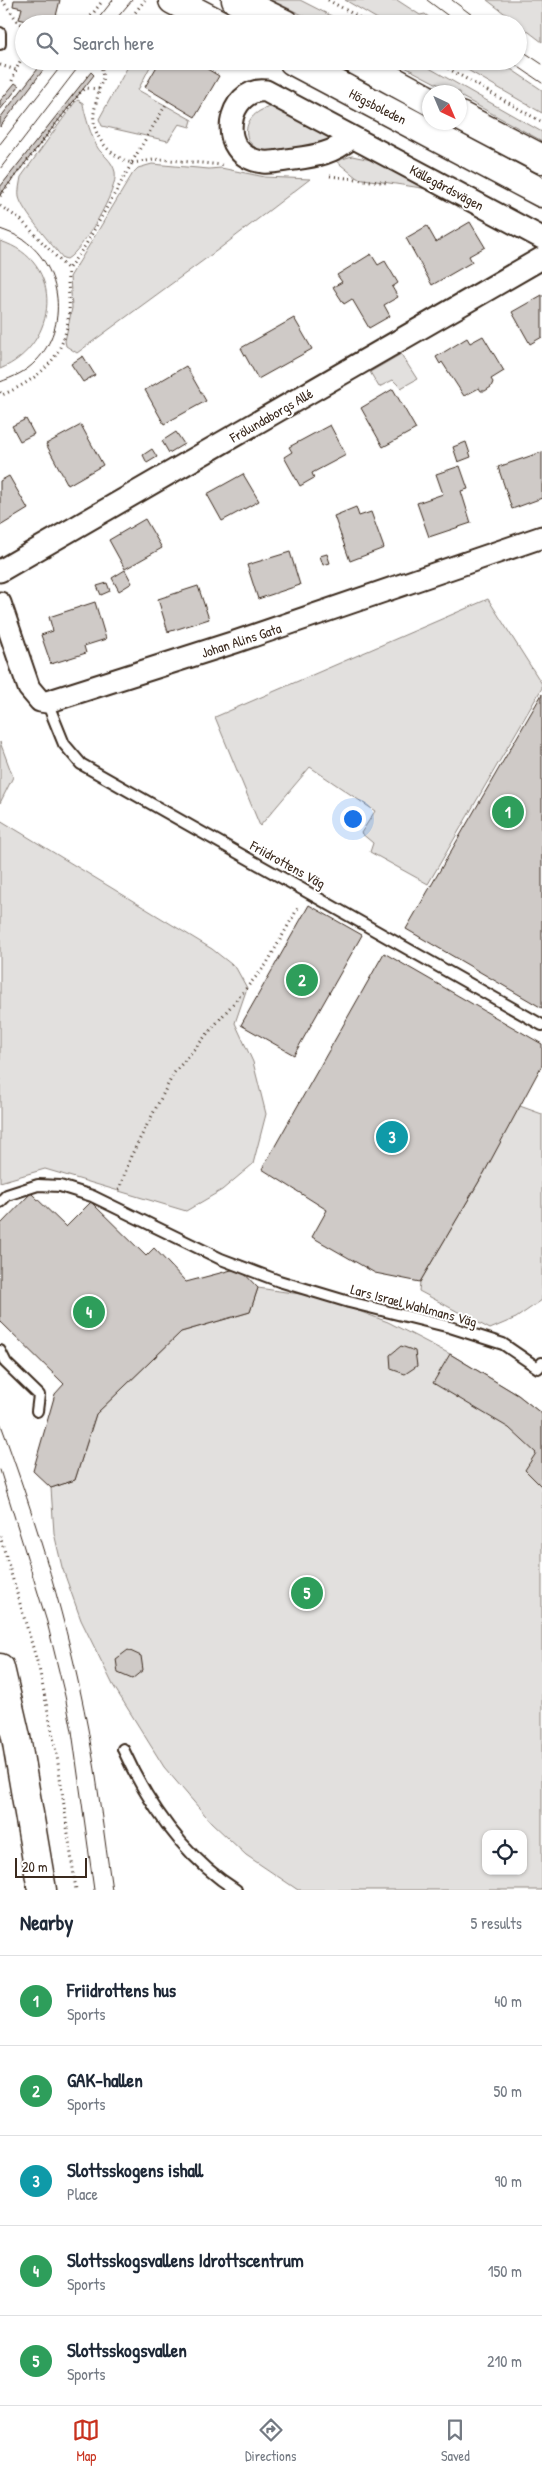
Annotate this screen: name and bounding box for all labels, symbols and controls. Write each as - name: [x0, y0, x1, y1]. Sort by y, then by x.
- search box: [15, 15, 527, 70]
- icon: search: [33, 29, 61, 57]
- text: Search here: [73, 30, 154, 56]
- street label: Högsboleden: [346, 83, 410, 129]
- north arrow: [422, 85, 467, 130]
- street label: Källegårdsvägen: [406, 159, 487, 215]
- street label: Frölundaborgs Allé: [225, 383, 317, 448]
- street label: Johan Alins Gata: [199, 618, 284, 662]
- pin: 1: [492, 793, 524, 831]
- your location: [340, 806, 366, 832]
- street label: Friidrottens Väg: [246, 835, 329, 893]
- pin: 2: [286, 961, 318, 999]
- pin: 3: [376, 1118, 408, 1156]
- street label: Lars Israel Wahlmans Väg: [348, 1279, 479, 1332]
- pin: 4: [73, 1293, 105, 1331]
- pin: 5: [291, 1574, 323, 1612]
- map controls: [482, 1830, 527, 1875]
- button: locate: [482, 1830, 527, 1875]
- scale bar: [15, 1855, 88, 1878]
- text: 20 m: [22, 1857, 48, 1876]
- text: Nearby: [20, 1908, 73, 1937]
- text: 5 results: [471, 1912, 522, 1934]
- text: Friidrottens hus: [67, 1977, 176, 2003]
- text: 1: [33, 1990, 39, 2012]
- text: 40 m: [494, 1990, 522, 2012]
- text: Sports: [67, 2003, 105, 2025]
- text: GAK-hallen: [67, 2067, 143, 2093]
- text: 2: [32, 2080, 40, 2102]
- text: 50 m: [494, 2080, 522, 2102]
- text: Sports: [67, 2093, 105, 2115]
- text: Slottsskogens ishall: [67, 2157, 203, 2183]
- text: 3: [32, 2170, 40, 2192]
- text: 90 m: [494, 2170, 522, 2192]
- text: Place: [67, 2183, 98, 2205]
- text: Slottsskogsvallens Idrottscentrum: [67, 2247, 304, 2273]
- text: 4: [33, 2260, 39, 2282]
- text: 150 m: [488, 2260, 522, 2282]
- text: Sports: [67, 2273, 105, 2295]
- text: Slottsskogsvallen: [67, 2337, 187, 2363]
- text: 5: [33, 2350, 39, 2372]
- text: 210 m: [487, 2350, 522, 2372]
- text: Sports: [67, 2363, 105, 2385]
- tab: Map: [72, 2416, 100, 2465]
- tab: Directions: [245, 2416, 296, 2465]
- tab: Saved: [441, 2416, 470, 2465]

